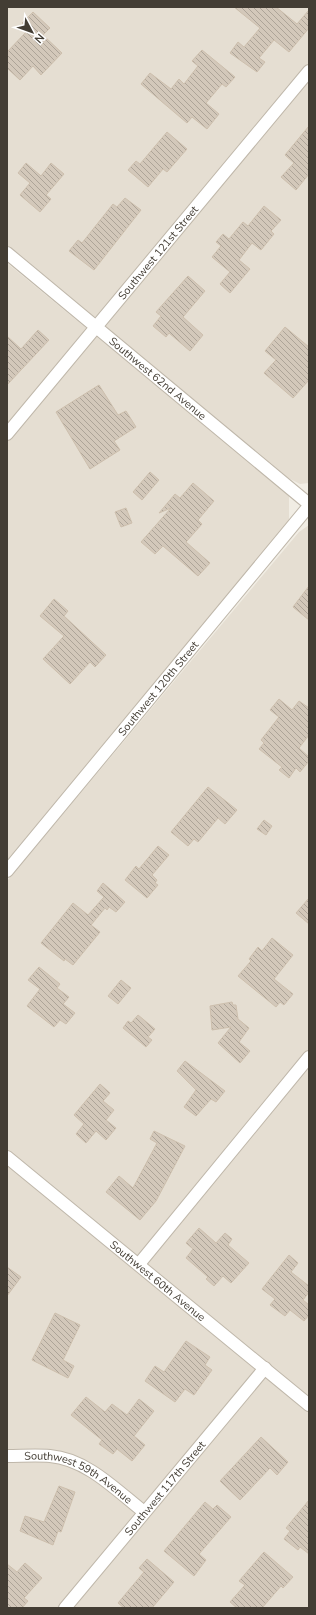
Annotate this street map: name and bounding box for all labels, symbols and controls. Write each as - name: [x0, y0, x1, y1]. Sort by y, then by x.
- north arrow: [12, 12, 52, 52]
- text: N: [31, 30, 48, 46]
- street label: Southwest 121st Street: [115, 203, 202, 303]
- street label: Southwest 62nd Avenue: [106, 334, 209, 424]
- street label: Southwest 120th Street: [115, 638, 202, 739]
- street label: Southwest 60th Avenue: [106, 1237, 209, 1325]
- street label: Southwest 117th Street: [121, 1438, 209, 1539]
- street label: Southwest 59th Avenue: [24, 1449, 135, 1507]

